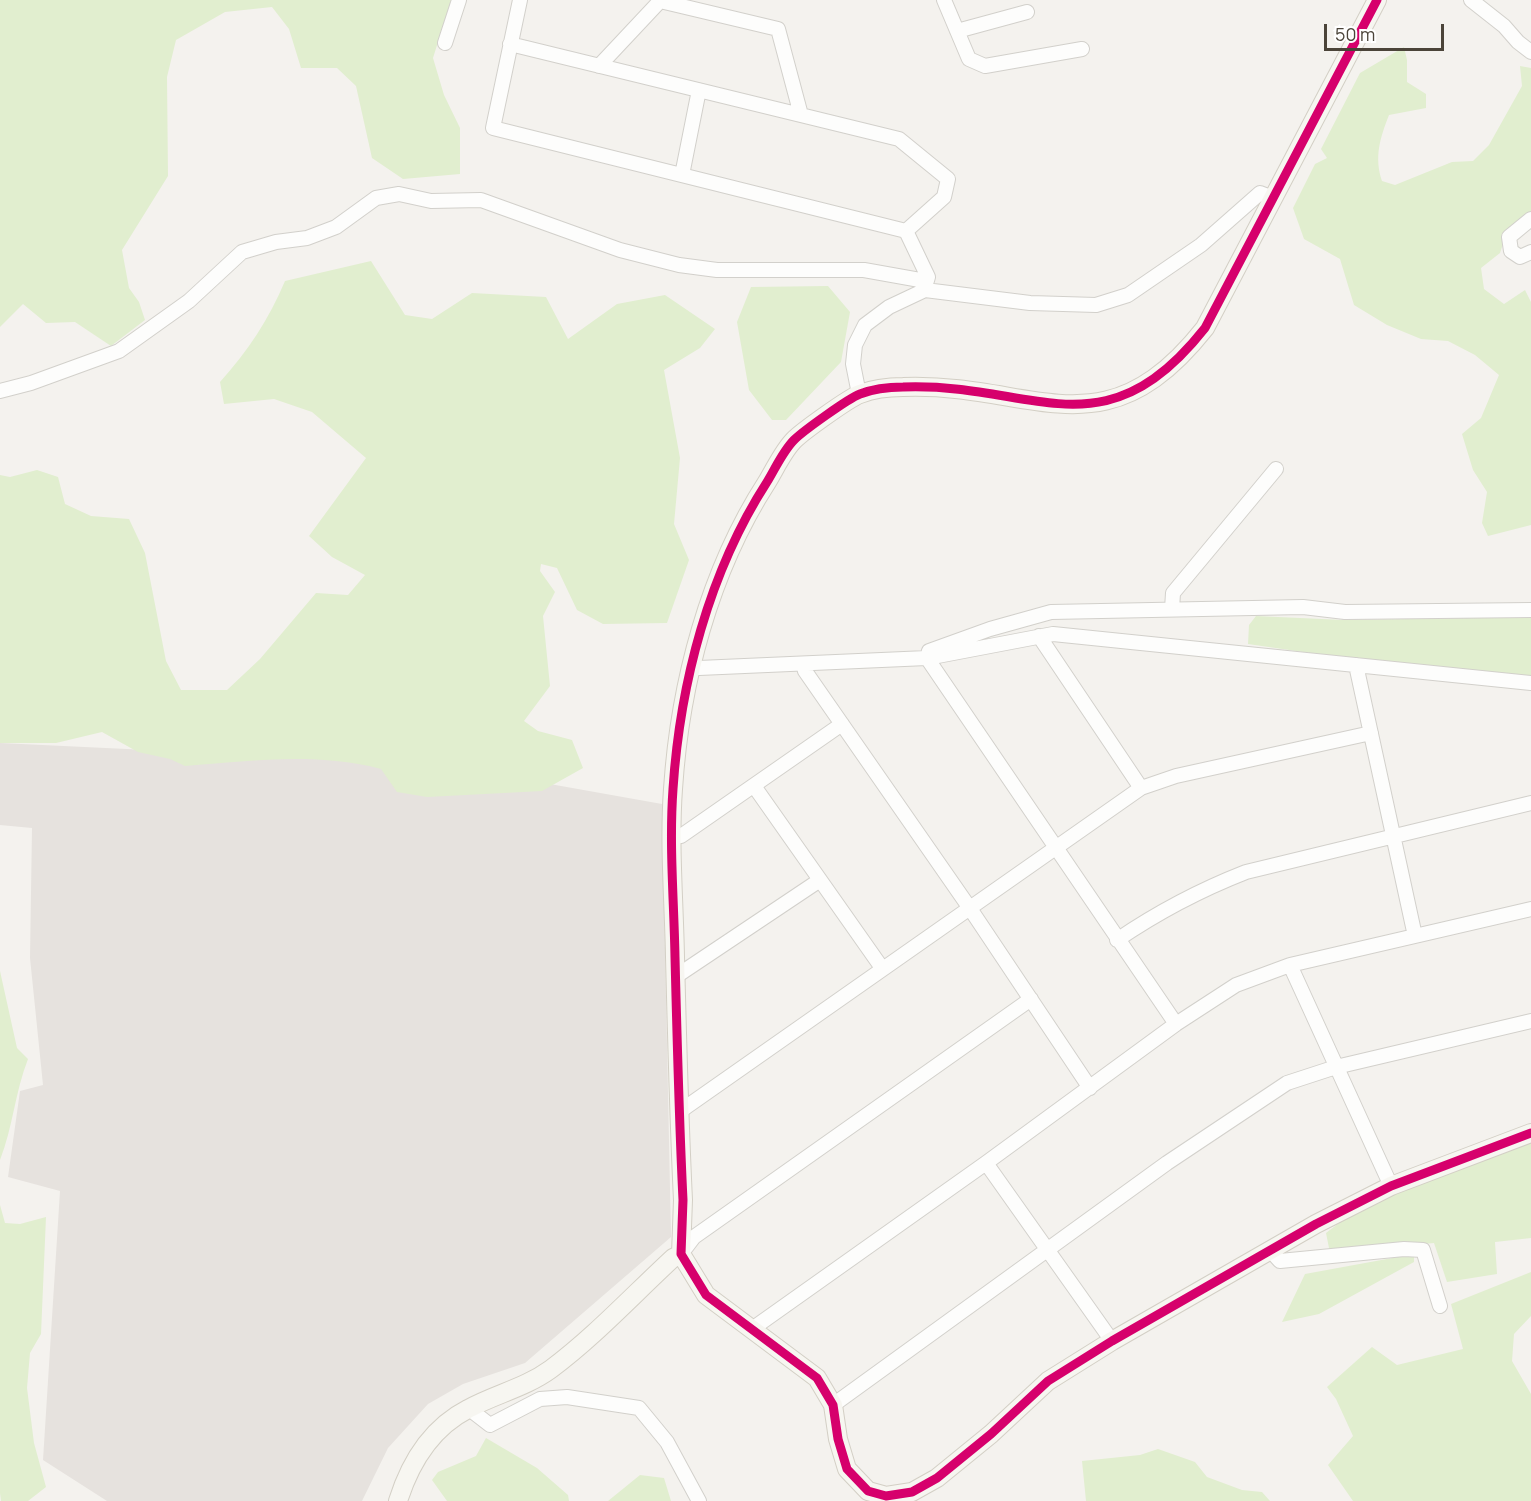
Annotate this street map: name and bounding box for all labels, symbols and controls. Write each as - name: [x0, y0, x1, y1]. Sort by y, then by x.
- scale bar: [1327, 12, 1447, 50]
- text: 50 m: [1335, 22, 1375, 46]

